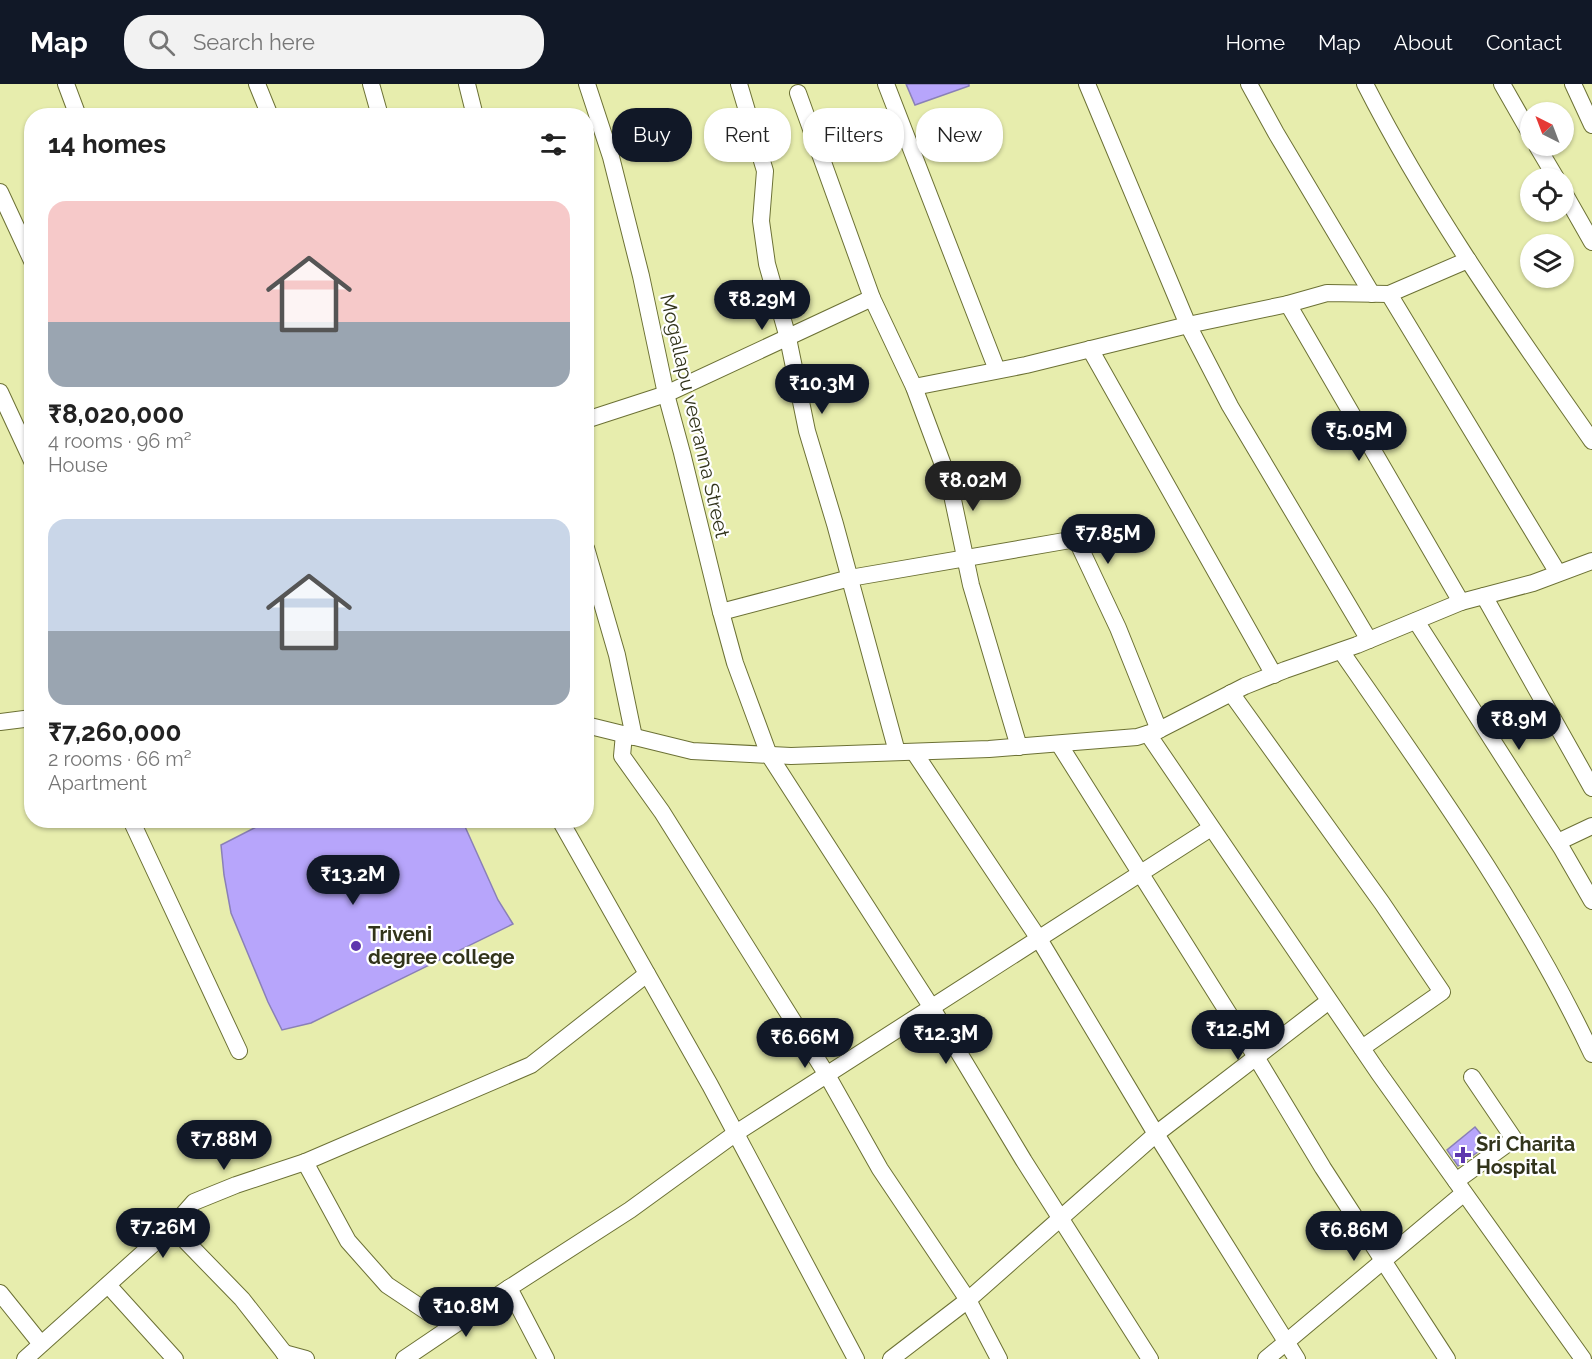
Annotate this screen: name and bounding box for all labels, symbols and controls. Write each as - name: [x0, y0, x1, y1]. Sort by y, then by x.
- search box: [124, 15, 544, 69]
- text: Map: [30, 26, 88, 59]
- icon: search: [145, 26, 178, 59]
- text: Search here: [193, 29, 315, 55]
- text: Home: [1226, 30, 1285, 55]
- text: Map: [1318, 30, 1361, 55]
- text: About: [1394, 30, 1453, 55]
- text: Contact: [1486, 30, 1562, 55]
- north arrow: [1520, 102, 1574, 156]
- map controls: [1520, 102, 1574, 288]
- chip: Buy: [612, 108, 692, 162]
- chip: Rent: [704, 108, 791, 162]
- chip: Filters: [803, 108, 904, 162]
- chip: New: [916, 108, 1003, 162]
- icon: filters: [537, 128, 570, 161]
- text: 14 homes: [48, 129, 166, 159]
- button: locate: [1520, 168, 1574, 222]
- button: layers: [1520, 234, 1574, 288]
- icon: home: [255, 240, 363, 348]
- pin: ₹8.29M: [713, 280, 811, 331]
- text: ₹8.29M: [728, 287, 796, 311]
- street label: Mogallapu veeranna Street: [655, 292, 735, 541]
- pin: ₹10.3M: [773, 364, 871, 415]
- text: ₹10.3M: [789, 371, 855, 395]
- text: ₹8,020,000: [48, 399, 184, 429]
- pin: ₹5.05M: [1310, 411, 1408, 462]
- text: ₹5.05M: [1326, 418, 1392, 442]
- text: 4 rooms · 96 m²: [48, 429, 192, 453]
- text: House: [48, 453, 108, 477]
- pin: ₹8.02M: [924, 461, 1022, 512]
- text: ₹8.02M: [939, 468, 1007, 492]
- pin: ₹7.85M: [1059, 514, 1157, 565]
- text: ₹7.85M: [1075, 521, 1141, 545]
- icon: home: [255, 558, 363, 666]
- pin: ₹8.9M: [1477, 700, 1561, 751]
- text: ₹8.9M: [1491, 707, 1547, 731]
- text: ₹7,260,000: [48, 717, 181, 747]
- text: 2 rooms · 66 m²: [48, 747, 191, 771]
- text: Apartment: [48, 771, 147, 795]
- pin: ₹13.2M: [304, 855, 402, 906]
- text: ₹13.2M: [321, 862, 385, 886]
- place label: Triveni degree college: [368, 922, 515, 969]
- marker: Triveni degree college: [349, 939, 363, 953]
- pin: ₹12.5M: [1189, 1010, 1287, 1061]
- pin: ₹12.3M: [897, 1014, 995, 1065]
- text: ₹12.5M: [1206, 1017, 1270, 1041]
- pin: ₹6.66M: [756, 1018, 854, 1069]
- text: ₹12.3M: [914, 1021, 978, 1045]
- text: ₹6.66M: [771, 1025, 839, 1049]
- pin: ₹7.88M: [175, 1120, 273, 1171]
- text: ₹7.88M: [191, 1127, 257, 1151]
- place label: Sri Charita Hospital: [1476, 1132, 1575, 1179]
- marker: Sri Charita Hospital: [1454, 1146, 1472, 1164]
- pin: ₹7.26M: [114, 1208, 212, 1259]
- pin: ₹6.86M: [1305, 1211, 1403, 1262]
- text: ₹7.26M: [130, 1215, 196, 1239]
- text: ₹6.86M: [1320, 1218, 1388, 1242]
- pin: ₹10.8M: [417, 1287, 515, 1338]
- text: ₹10.8M: [433, 1294, 499, 1318]

